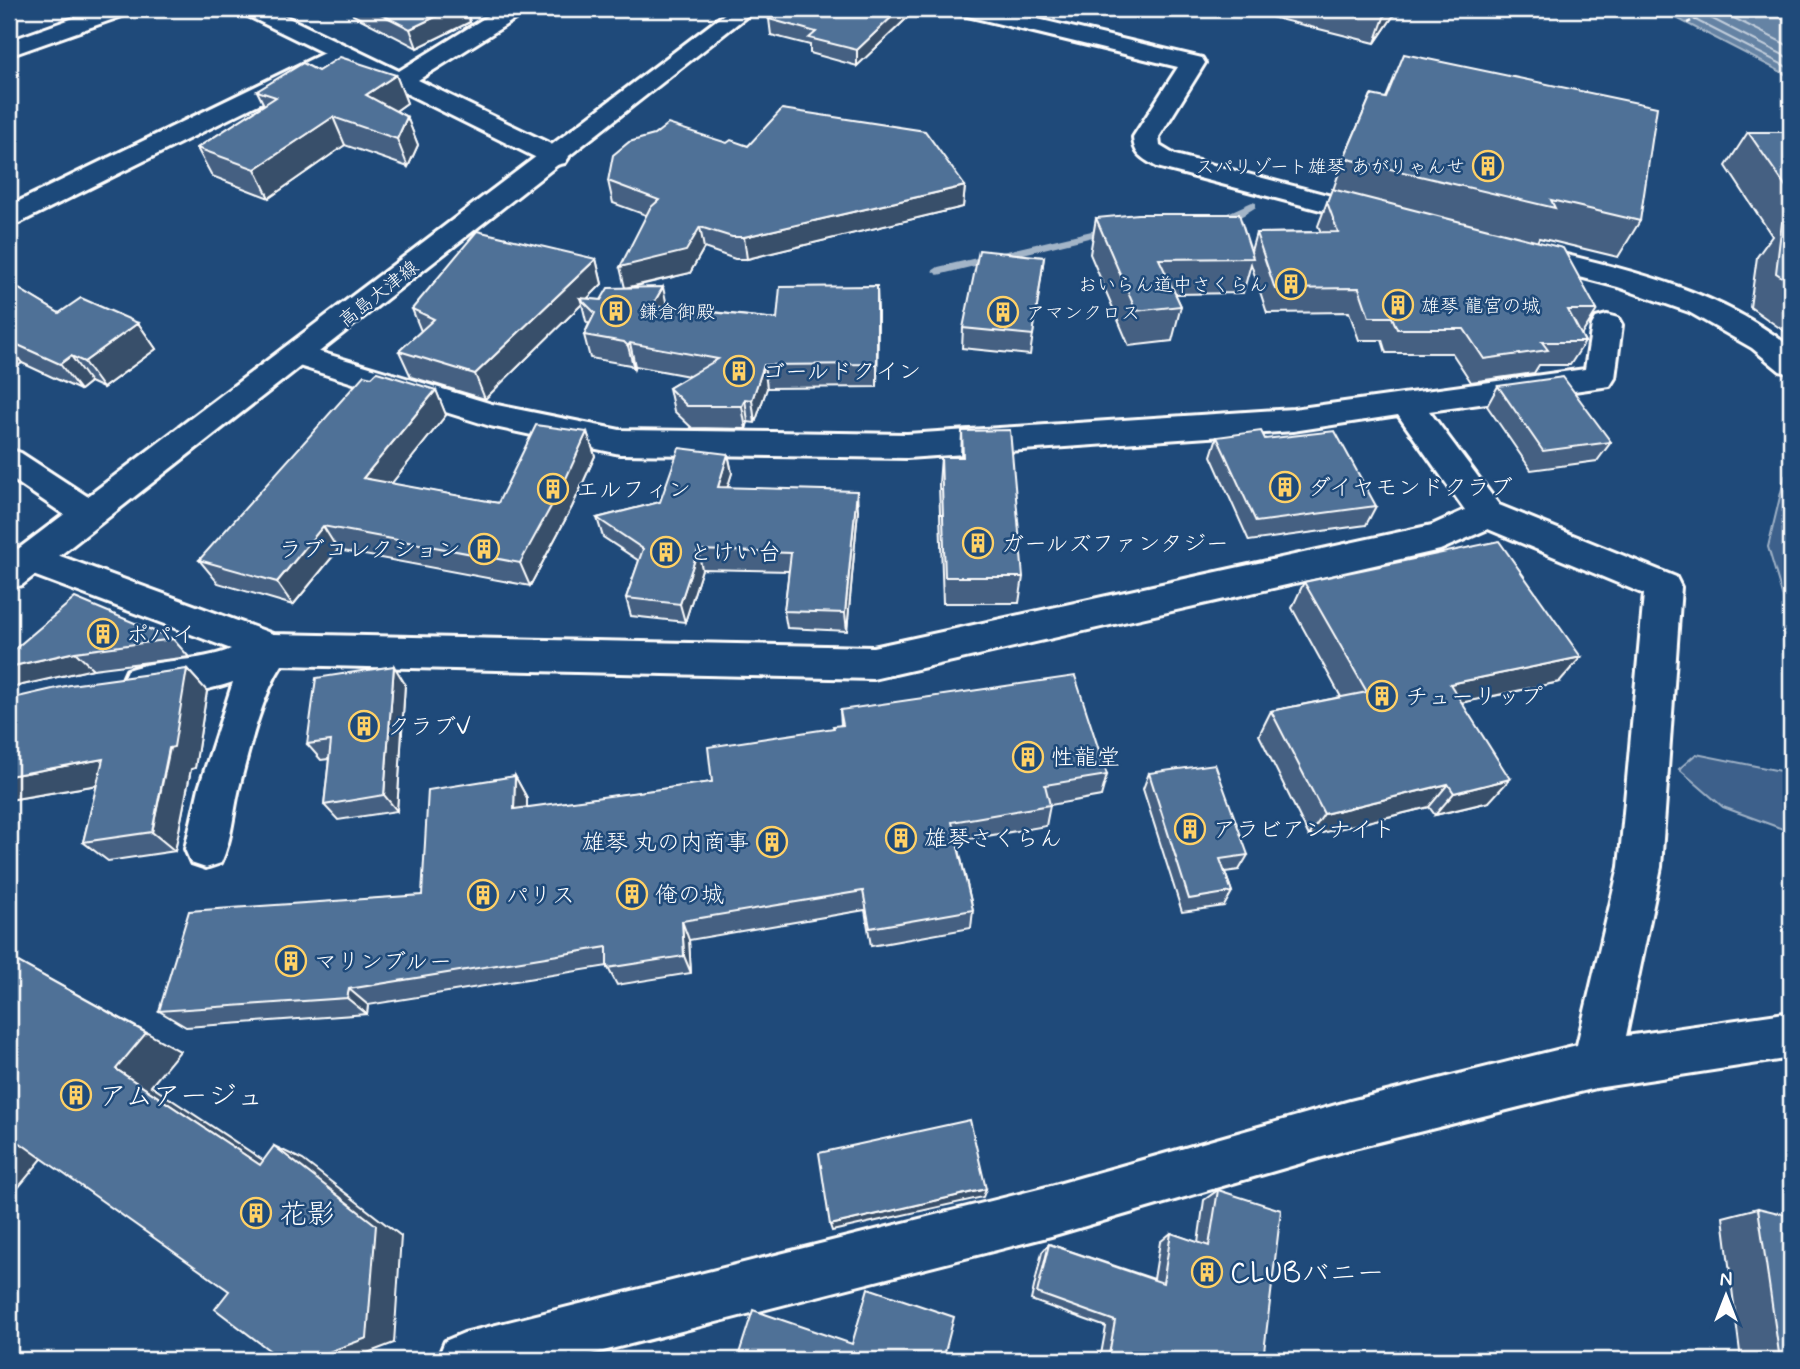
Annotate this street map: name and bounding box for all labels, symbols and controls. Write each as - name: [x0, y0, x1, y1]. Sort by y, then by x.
- building icon: スパリゾート雄琴 あがりゃんせ: [1471, 149, 1505, 183]
- place label: スパリゾート雄琴 あがりゃんせ: [1195, 155, 1465, 180]
- street label: 高島大津線: [334, 255, 424, 333]
- building icon: おいらん道中さくらん: [1274, 267, 1308, 301]
- place label: おいらん道中さくらん: [1078, 273, 1268, 298]
- building icon: 雄琴 龍宮の城: [1381, 288, 1415, 322]
- building icon: 鎌倉御殿: [599, 294, 633, 328]
- place label: 雄琴 龍宮の城: [1421, 294, 1540, 319]
- building icon: アマンクロス: [986, 295, 1020, 329]
- place label: 鎌倉御殿: [639, 300, 715, 325]
- place label: アマンクロス: [1026, 301, 1140, 326]
- building icon: ゴールドクイン: [722, 354, 756, 388]
- place label: ゴールドクイン: [762, 358, 921, 388]
- building icon: ダイヤモンドクラブ: [1268, 470, 1302, 504]
- building icon: エルフィン: [536, 472, 570, 506]
- place label: ダイヤモンドクラブ: [1308, 474, 1513, 504]
- place label: エルフィン: [576, 476, 691, 506]
- building icon: ガールズファンタジー: [961, 526, 995, 560]
- place label: ガールズファンタジー: [1001, 530, 1229, 560]
- building icon: ラブコレクション: [467, 532, 501, 566]
- building icon: とけい台: [649, 535, 683, 569]
- place label: ラブコレクション: [279, 536, 461, 566]
- place label: とけい台: [689, 539, 781, 569]
- building icon: ポパイ: [86, 617, 120, 651]
- place label: ポパイ: [126, 621, 195, 651]
- building icon: チューリップ: [1365, 679, 1399, 713]
- place label: チューリップ: [1405, 683, 1543, 713]
- building icon: クラブV: [347, 709, 381, 743]
- place label: クラブV: [387, 713, 471, 743]
- building icon: 性龍堂: [1011, 740, 1045, 774]
- place label: 性龍堂: [1051, 744, 1120, 774]
- building icon: アラビアンナイト: [1173, 812, 1207, 846]
- place label: アラビアンナイト: [1213, 816, 1395, 846]
- building icon: 雄琴さくらん: [884, 821, 918, 855]
- building icon: 雄琴 丸の内商事: [755, 825, 789, 859]
- place label: 雄琴さくらん: [924, 825, 1062, 855]
- place label: 雄琴 丸の内商事: [582, 829, 749, 859]
- building icon: 俺の城: [615, 877, 649, 911]
- building icon: パリス: [466, 878, 500, 912]
- place label: 俺の城: [655, 881, 724, 911]
- place label: パリス: [506, 882, 575, 912]
- building icon: マリンブルー: [274, 944, 308, 978]
- place label: マリンブルー: [314, 948, 452, 978]
- building icon: アムアージュ: [59, 1078, 93, 1112]
- place label: アムアージュ: [99, 1079, 264, 1116]
- building icon: 花影: [239, 1196, 273, 1230]
- place label: 花影: [279, 1197, 335, 1234]
- building icon: CLUBバニー: [1190, 1255, 1224, 1289]
- place label: CLUBバニー: [1230, 1256, 1385, 1293]
- north arrow: [1692, 1260, 1762, 1330]
- text: N: [1720, 1268, 1732, 1293]

